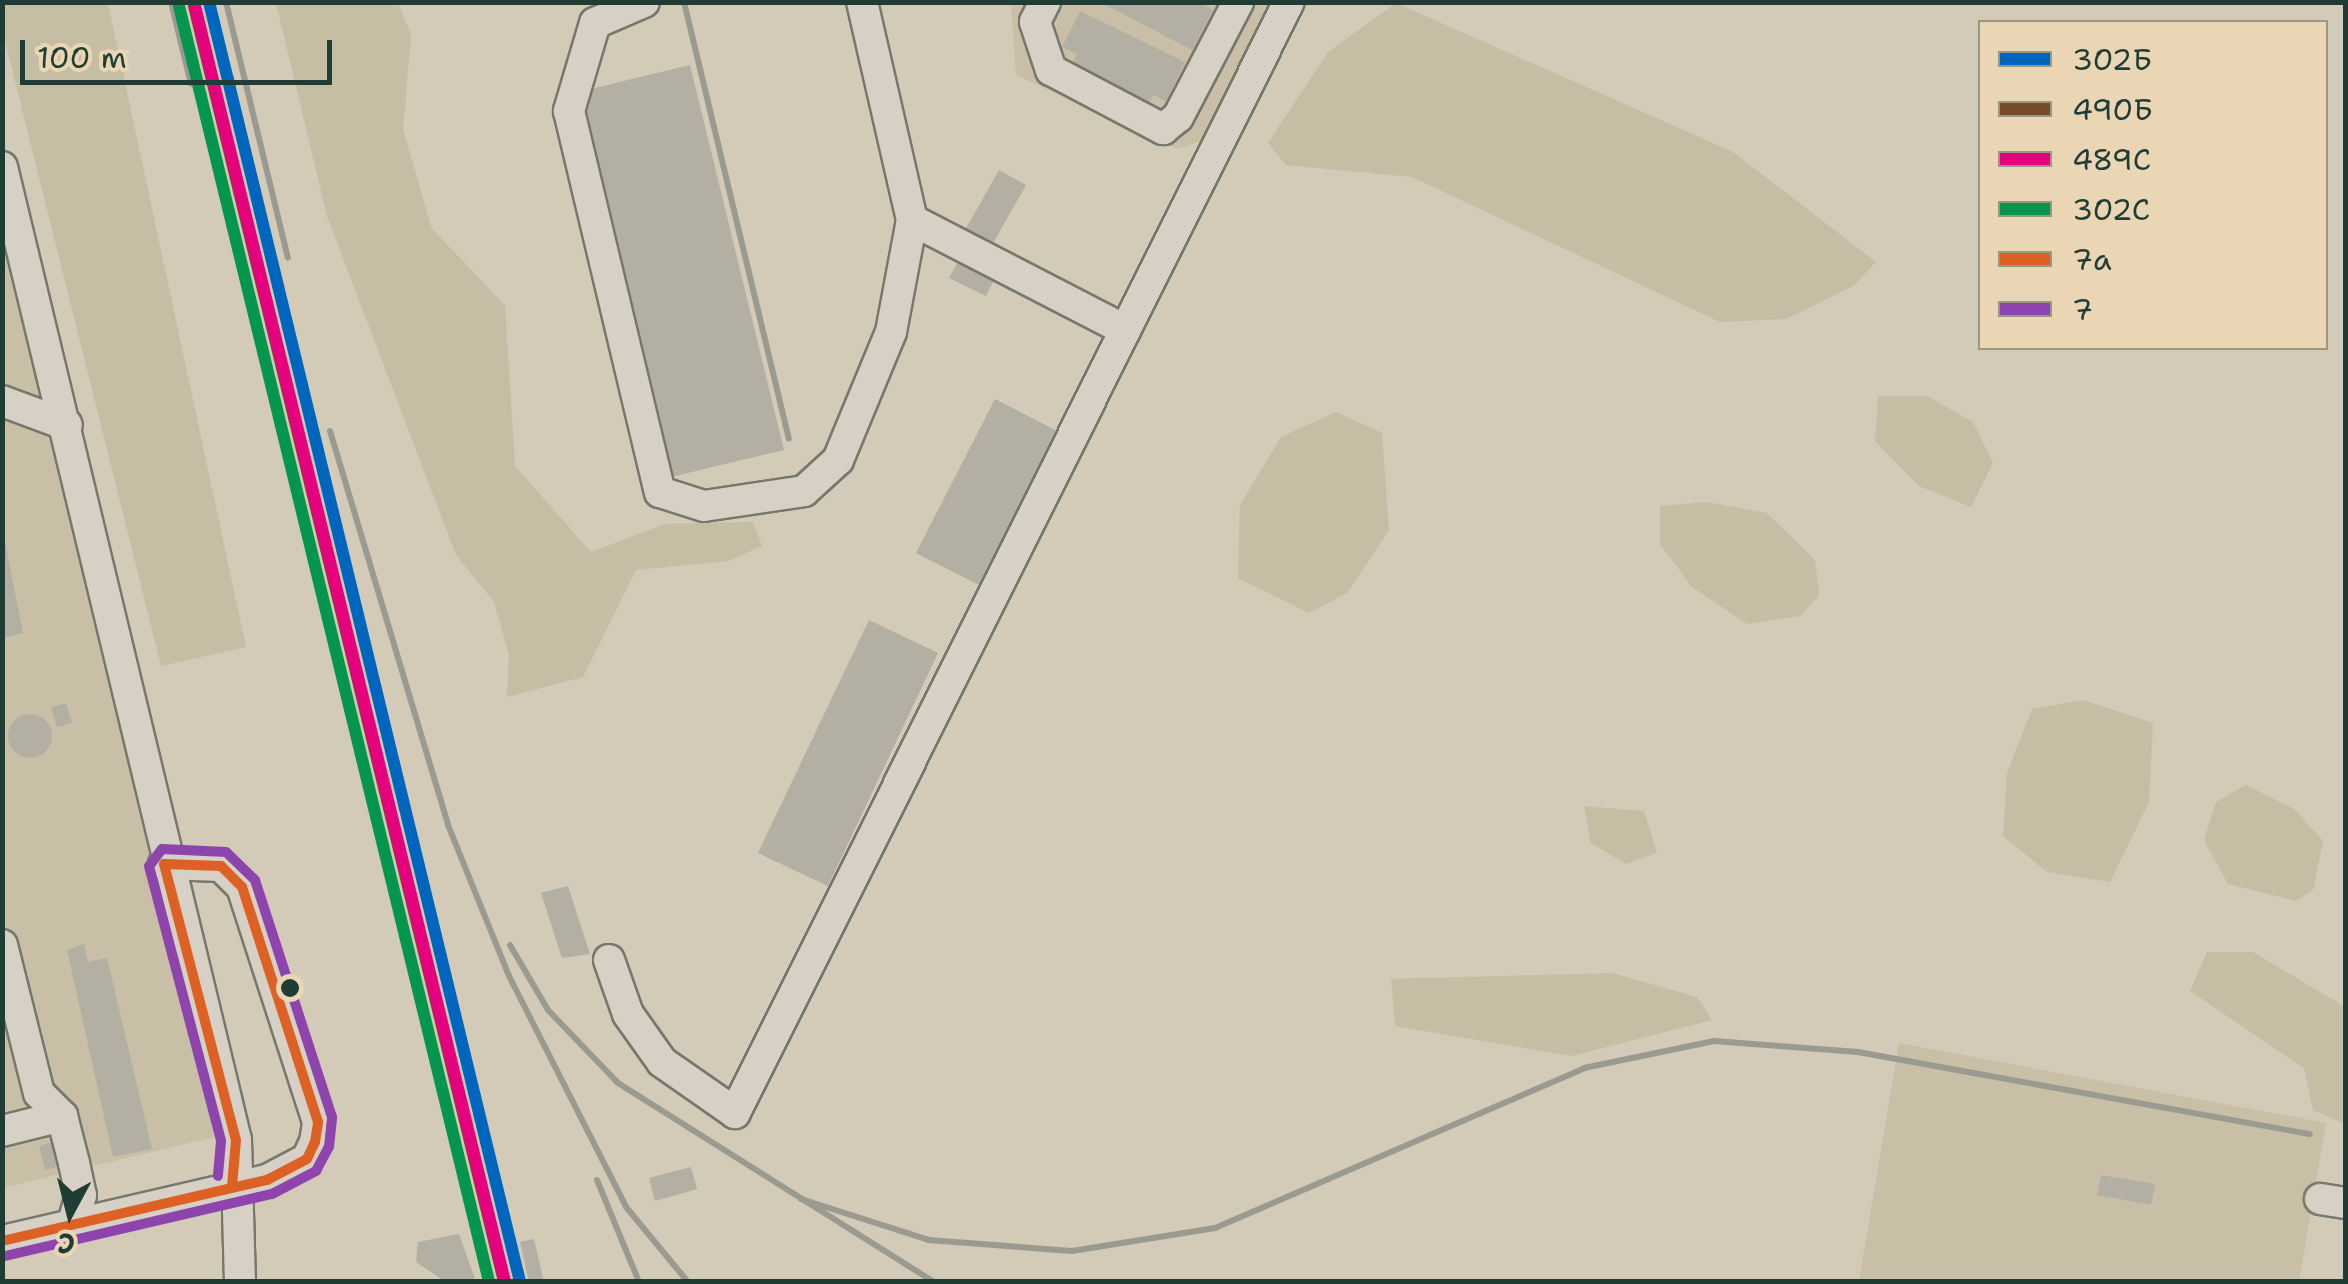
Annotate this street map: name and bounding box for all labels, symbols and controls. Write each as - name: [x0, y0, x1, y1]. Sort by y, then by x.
- scale bar: [25, 20, 338, 82]
- legend: [1978, 20, 2328, 350]
- text: 100 m: [37, 37, 127, 78]
- text: 302Б: [2072, 39, 2152, 80]
- text: 490Б: [2072, 89, 2153, 130]
- text: 489С: [2072, 139, 2151, 180]
- text: 302С: [2072, 189, 2150, 230]
- text: 7а: [2072, 239, 2112, 280]
- text: 7: [2072, 289, 2093, 330]
- unlabelled marker: [280, 978, 300, 998]
- north arrow: [20, 1164, 120, 1264]
- text: С: [55, 1224, 77, 1264]

